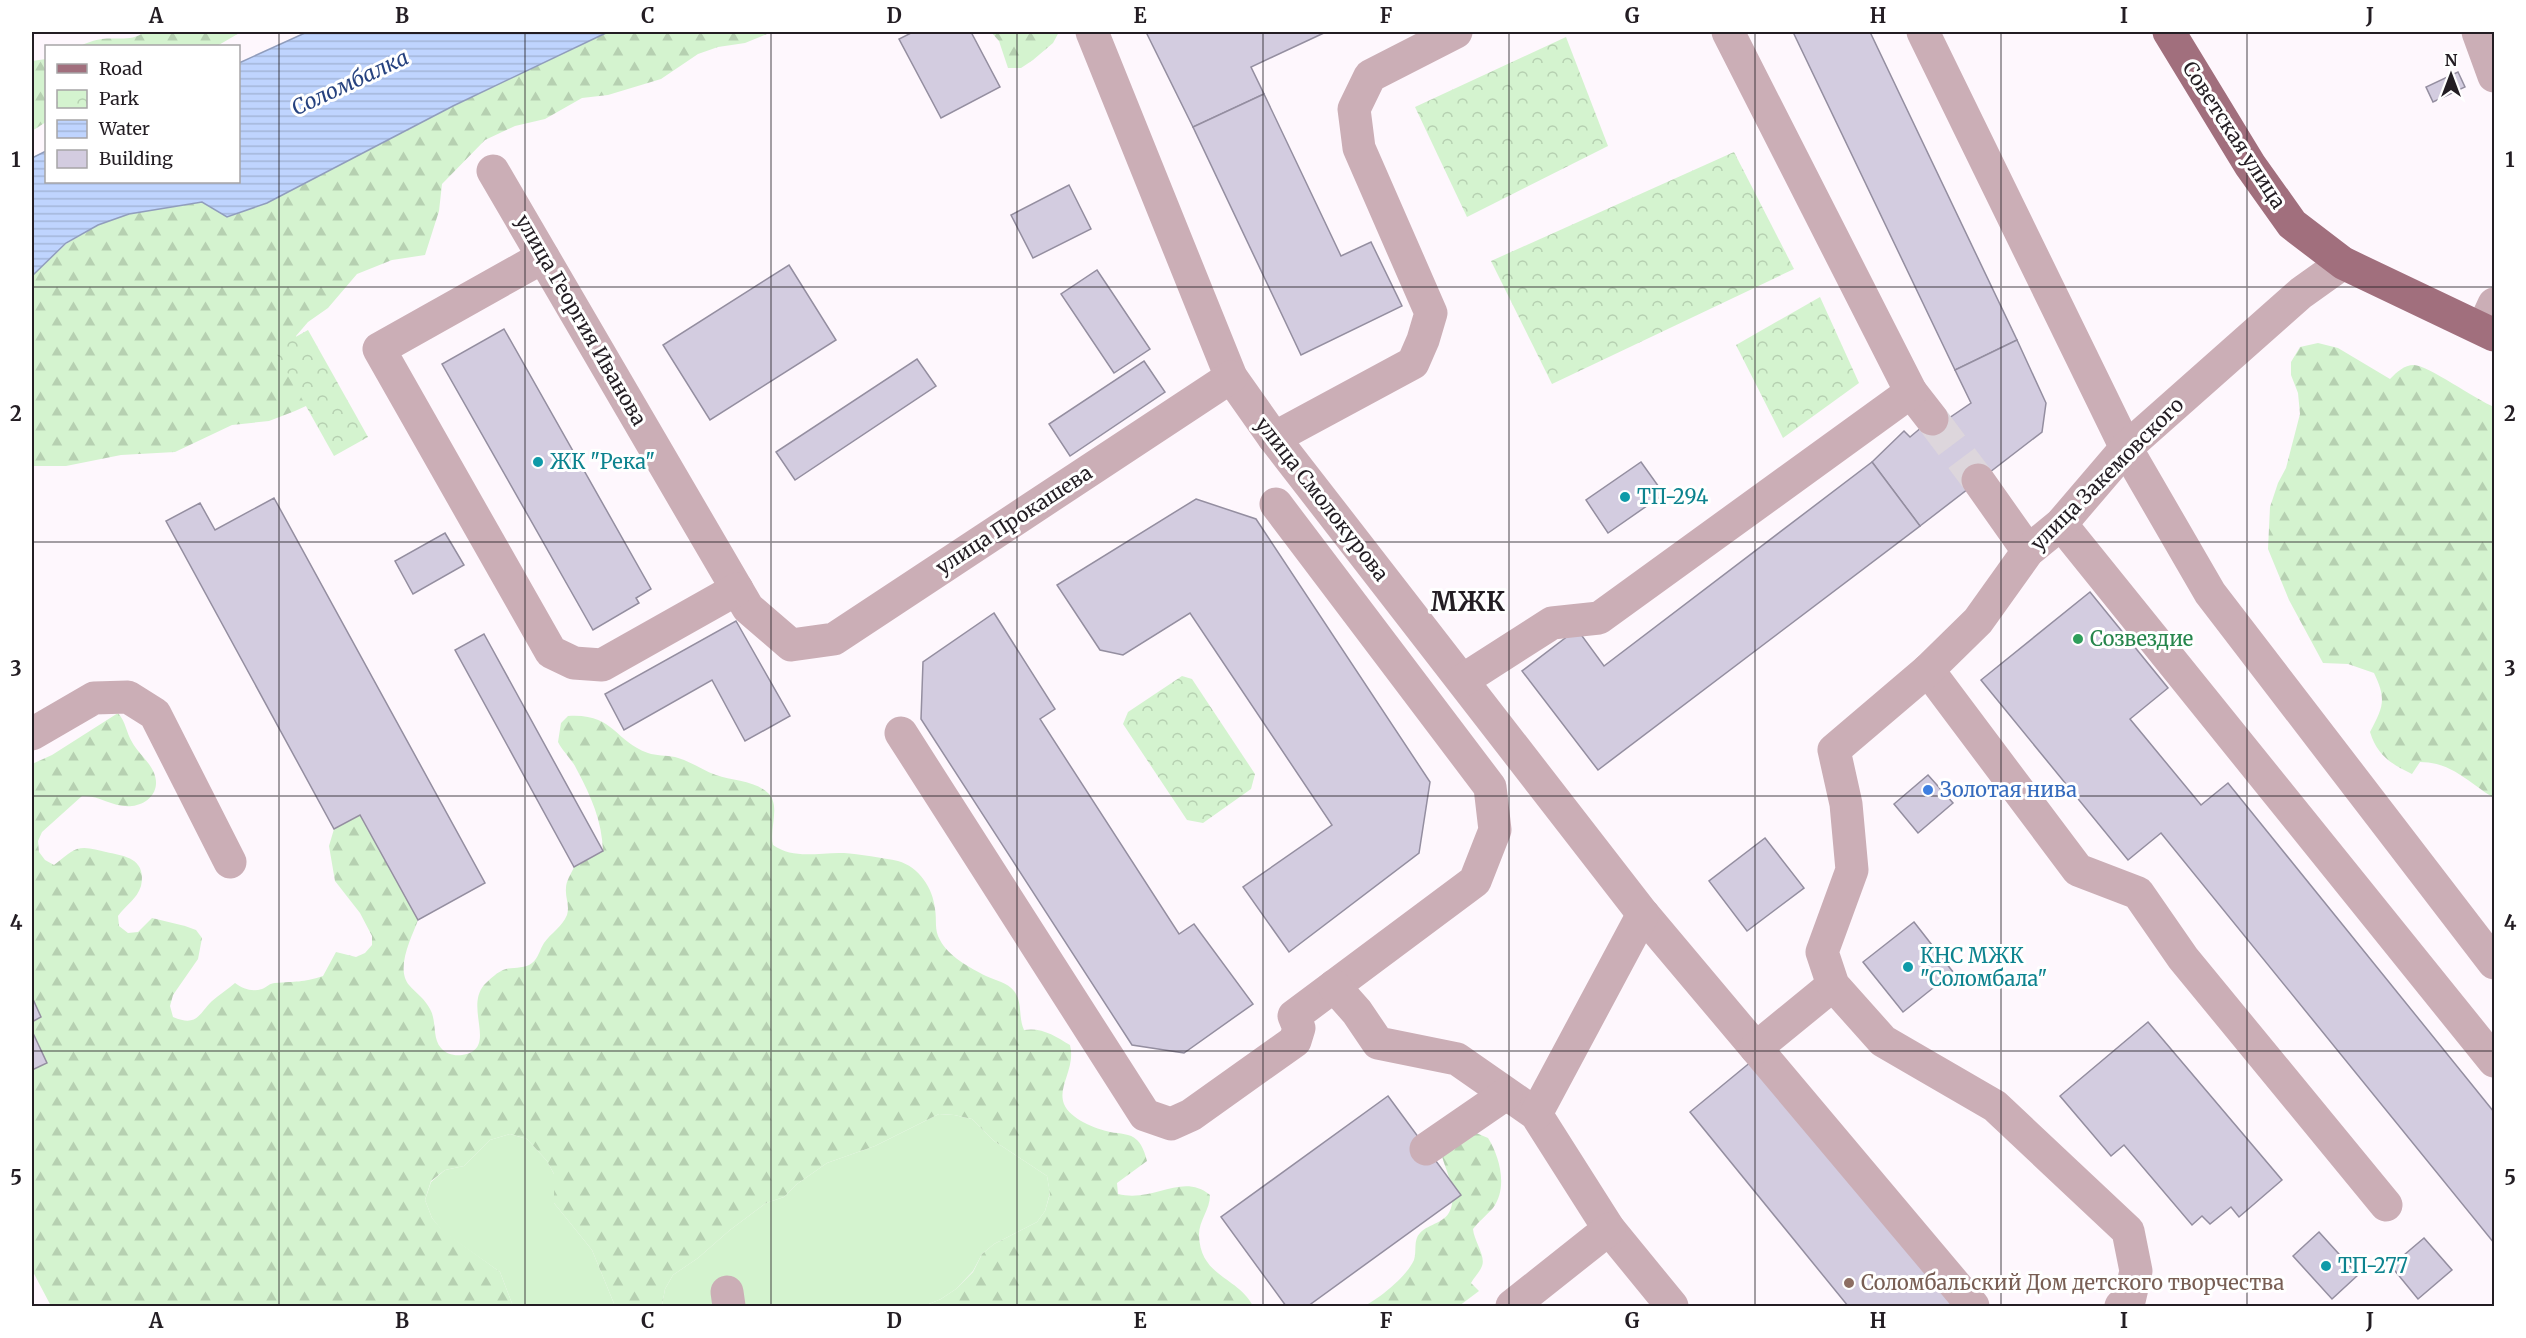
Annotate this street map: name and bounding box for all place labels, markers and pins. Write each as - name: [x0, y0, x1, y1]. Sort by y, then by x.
- place label: ЖК "Река": [550, 449, 655, 474]
- marker: ЖК "Река": [531, 455, 545, 469]
- place label: ТП-294: [1637, 484, 1708, 509]
- marker: ТП-294: [1618, 490, 1632, 504]
- place label: Созвездие: [2090, 626, 2193, 651]
- marker: Созвездие: [2071, 632, 2085, 646]
- place label: Золотая нива: [1940, 777, 2077, 802]
- marker: Золотая нива: [1921, 783, 1935, 797]
- place label: КНС МЖК "Соломбала": [1920, 943, 2047, 991]
- marker: КНС МЖК "Соломбала": [1901, 960, 1915, 974]
- place label: ТП-277: [2338, 1253, 2408, 1278]
- marker: ТП-277: [2319, 1259, 2333, 1273]
- place label: Соломбальский Дом детского творчества: [1861, 1270, 2285, 1295]
- marker: Соломбальский Дом детского творчества: [1842, 1276, 1856, 1290]

